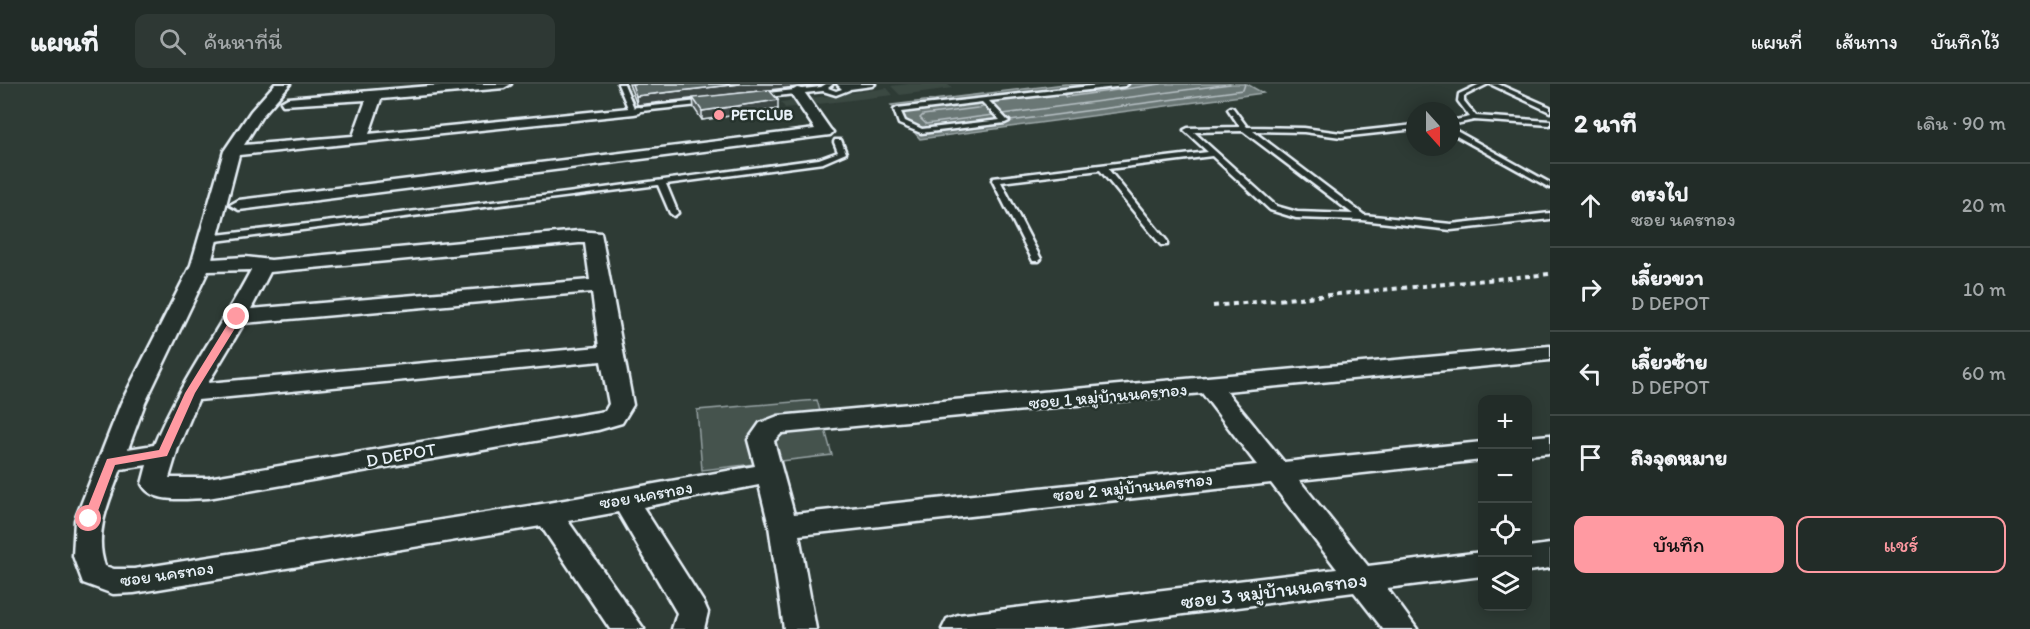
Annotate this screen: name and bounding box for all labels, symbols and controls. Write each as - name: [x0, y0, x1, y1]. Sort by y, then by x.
- search box: [135, 14, 555, 68]
- text: แผนที่: [30, 24, 99, 58]
- icon: search: [156, 25, 189, 58]
- text: ค้นหาที่นี่: [204, 28, 282, 55]
- text: แผนที่: [1751, 29, 1802, 54]
- text: เส้นทาง: [1835, 29, 1898, 54]
- text: บันทึกไว้: [1931, 29, 2000, 54]
- north arrow: [1406, 102, 1460, 156]
- place label: PETCLUB: [731, 106, 793, 124]
- text: 2 นาที: [1574, 107, 1637, 139]
- marker: PETCLUB: [712, 108, 726, 122]
- text: เดิน · 90 m: [1916, 111, 2006, 135]
- text: ตรงไป: [1631, 180, 1689, 207]
- icon: ahead: [1574, 189, 1607, 222]
- text: 20 m: [1962, 193, 2006, 217]
- text: ซอย นครทอง: [1631, 207, 1736, 231]
- text: เลี้ยวขวา: [1631, 264, 1704, 291]
- icon: right: [1574, 273, 1607, 306]
- text: 10 m: [1963, 277, 2006, 301]
- text: D DEPOT: [1631, 291, 1710, 315]
- route end: [223, 303, 249, 329]
- text: เลี้ยวซ้าย: [1631, 348, 1707, 375]
- icon: left: [1574, 357, 1607, 390]
- text: 60 m: [1962, 361, 2006, 385]
- text: D DEPOT: [1631, 375, 1710, 399]
- street label: ซอย 1 หมู่บ้านนครทอง: [1028, 378, 1188, 414]
- map controls: [1478, 395, 1532, 611]
- button: +: [1478, 395, 1532, 449]
- street label: D DEPOT: [364, 438, 438, 472]
- icon: arrive: [1574, 441, 1607, 474]
- text: ถึงจุดหมาย: [1631, 444, 1727, 471]
- button: −: [1478, 449, 1532, 503]
- street label: ซอย 2 หมู่บ้านนครทอง: [1052, 468, 1214, 506]
- street label: ซอย นครทอง: [598, 476, 694, 514]
- button: locate: [1478, 503, 1532, 557]
- route start: [75, 505, 101, 531]
- button: บันทึก: [1574, 516, 1784, 573]
- button: แชร์: [1796, 516, 2006, 573]
- street label: ซอย นครทอง: [119, 557, 215, 591]
- button: layers: [1478, 557, 1532, 611]
- street label: ซอย 3 หมู่บ้านนครทอง: [1179, 566, 1369, 616]

